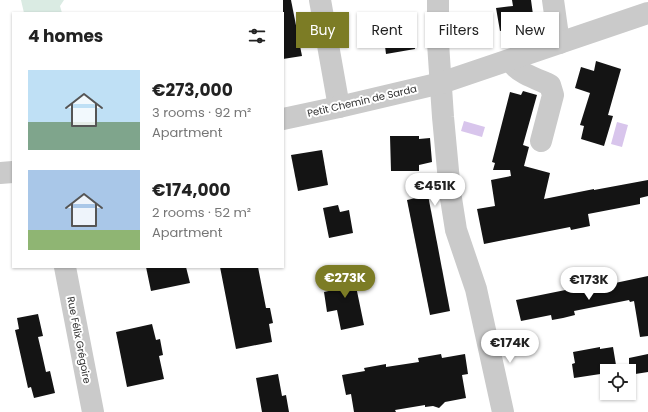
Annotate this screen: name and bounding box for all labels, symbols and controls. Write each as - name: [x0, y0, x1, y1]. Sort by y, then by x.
- chip: Buy: [296, 12, 349, 48]
- chip: Rent: [357, 12, 417, 48]
- chip: Filters: [425, 12, 493, 48]
- chip: New: [501, 12, 559, 48]
- text: 4 homes: [28, 24, 103, 48]
- icon: filters: [246, 25, 268, 47]
- text: €273,000: [152, 78, 233, 102]
- street label: Petit Chemin de Sarda: [306, 81, 418, 121]
- icon: home: [60, 86, 108, 134]
- text: 3 rooms · 92 m²: [152, 103, 251, 122]
- text: Apartment: [152, 123, 222, 142]
- pin: €451K: [407, 173, 463, 207]
- text: €451K: [414, 176, 456, 195]
- text: €174,000: [152, 178, 231, 202]
- icon: home: [60, 186, 108, 234]
- text: 2 rooms · 52 m²: [152, 203, 251, 222]
- text: Apartment: [152, 223, 222, 242]
- pin: €273K: [317, 265, 373, 299]
- pin: €173K: [561, 267, 617, 301]
- text: €273K: [324, 268, 366, 287]
- text: €173K: [569, 270, 609, 289]
- street label: Rue Félix Grégoire: [63, 295, 95, 385]
- pin: €174K: [482, 330, 538, 364]
- text: €174K: [490, 333, 530, 352]
- map controls: [600, 364, 636, 400]
- button: locate: [600, 364, 636, 400]

